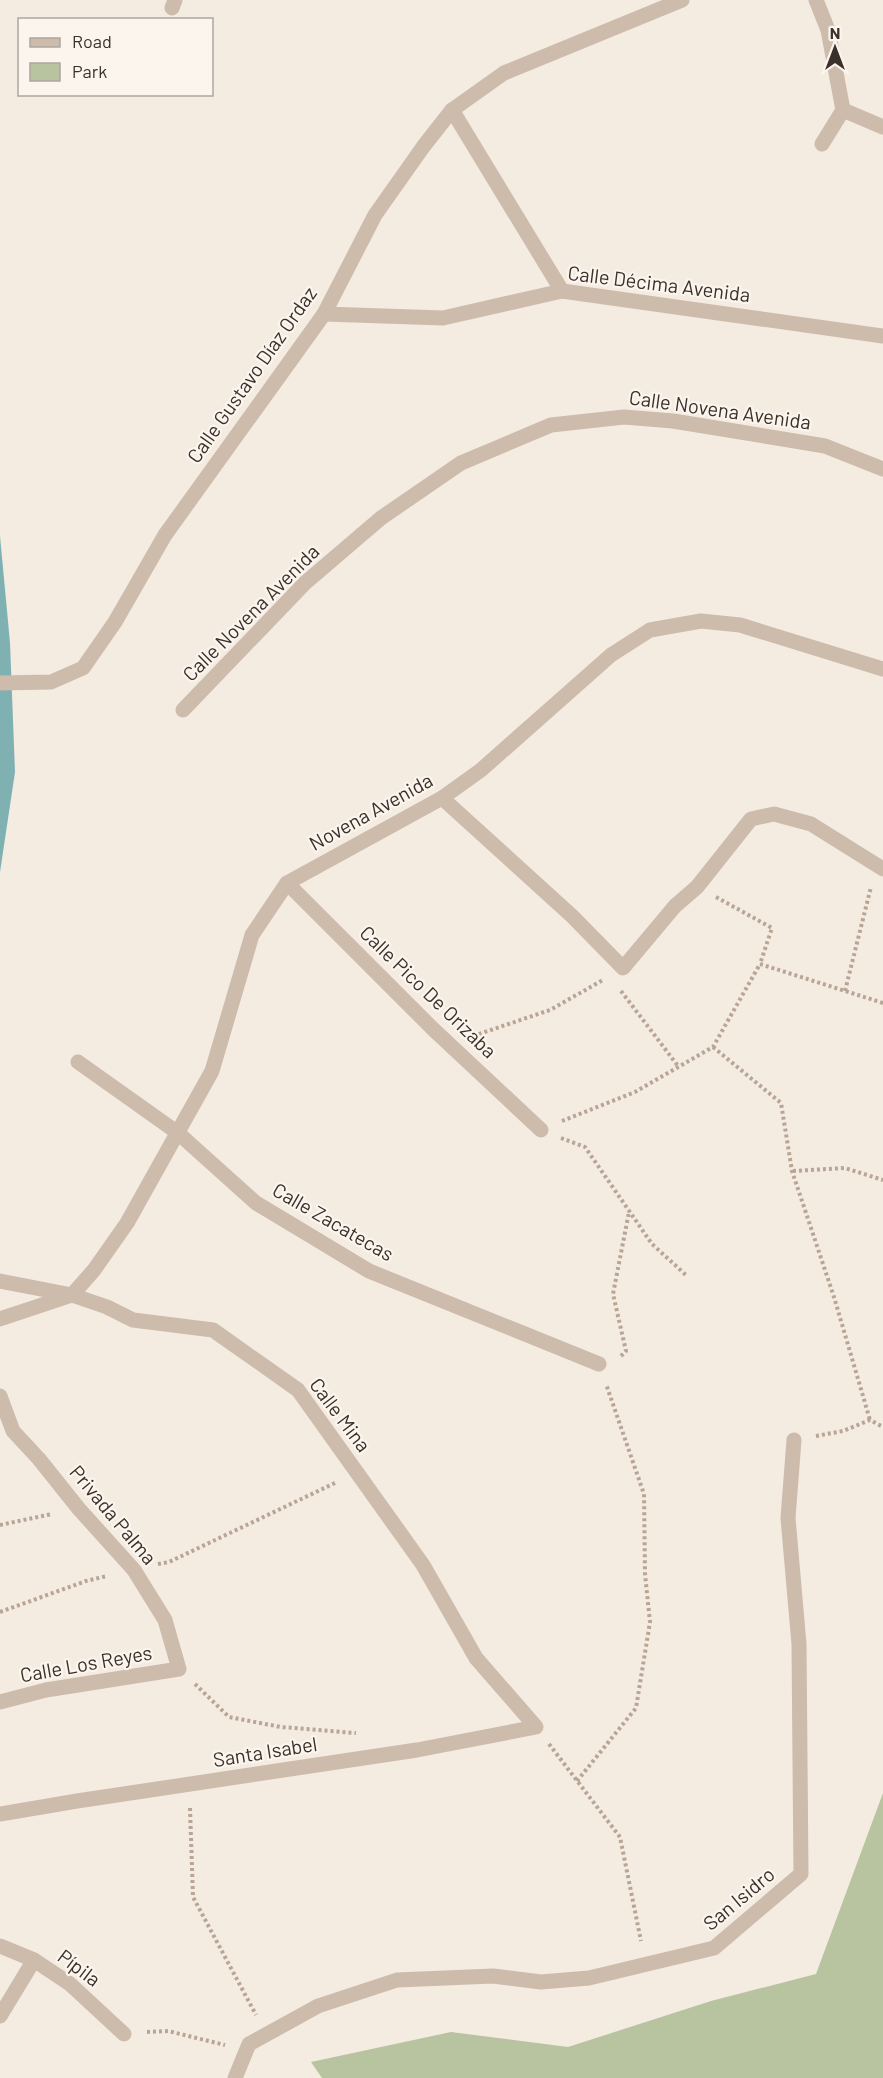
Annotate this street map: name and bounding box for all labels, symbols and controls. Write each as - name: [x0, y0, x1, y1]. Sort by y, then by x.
- legend: [18, 18, 213, 96]
- north arrow: [805, 18, 865, 78]
- text: N: [830, 23, 840, 42]
- text: Road: [72, 30, 112, 52]
- text: Park: [72, 60, 107, 82]
- street label: Calle Décima Avenida: [566, 260, 752, 306]
- street label: Calle Gustavo Díaz Ordaz: [181, 282, 321, 467]
- street label: Calle Novena Avenida: [628, 384, 813, 434]
- street label: Calle Novena Avenida: [177, 539, 324, 686]
- street label: Novena Avenida: [305, 767, 436, 855]
- street label: Calle Pico De Orizaba: [355, 920, 502, 1063]
- street label: Calle Zacatecas: [269, 1177, 398, 1265]
- street label: Calle Mina: [305, 1373, 376, 1456]
- street label: Privada Palma: [65, 1460, 162, 1569]
- street label: Calle Los Reyes: [18, 1640, 154, 1686]
- street label: Santa Isabel: [211, 1731, 319, 1771]
- street label: San Isidro: [698, 1862, 779, 1935]
- street label: Pípila: [54, 1943, 106, 1991]

